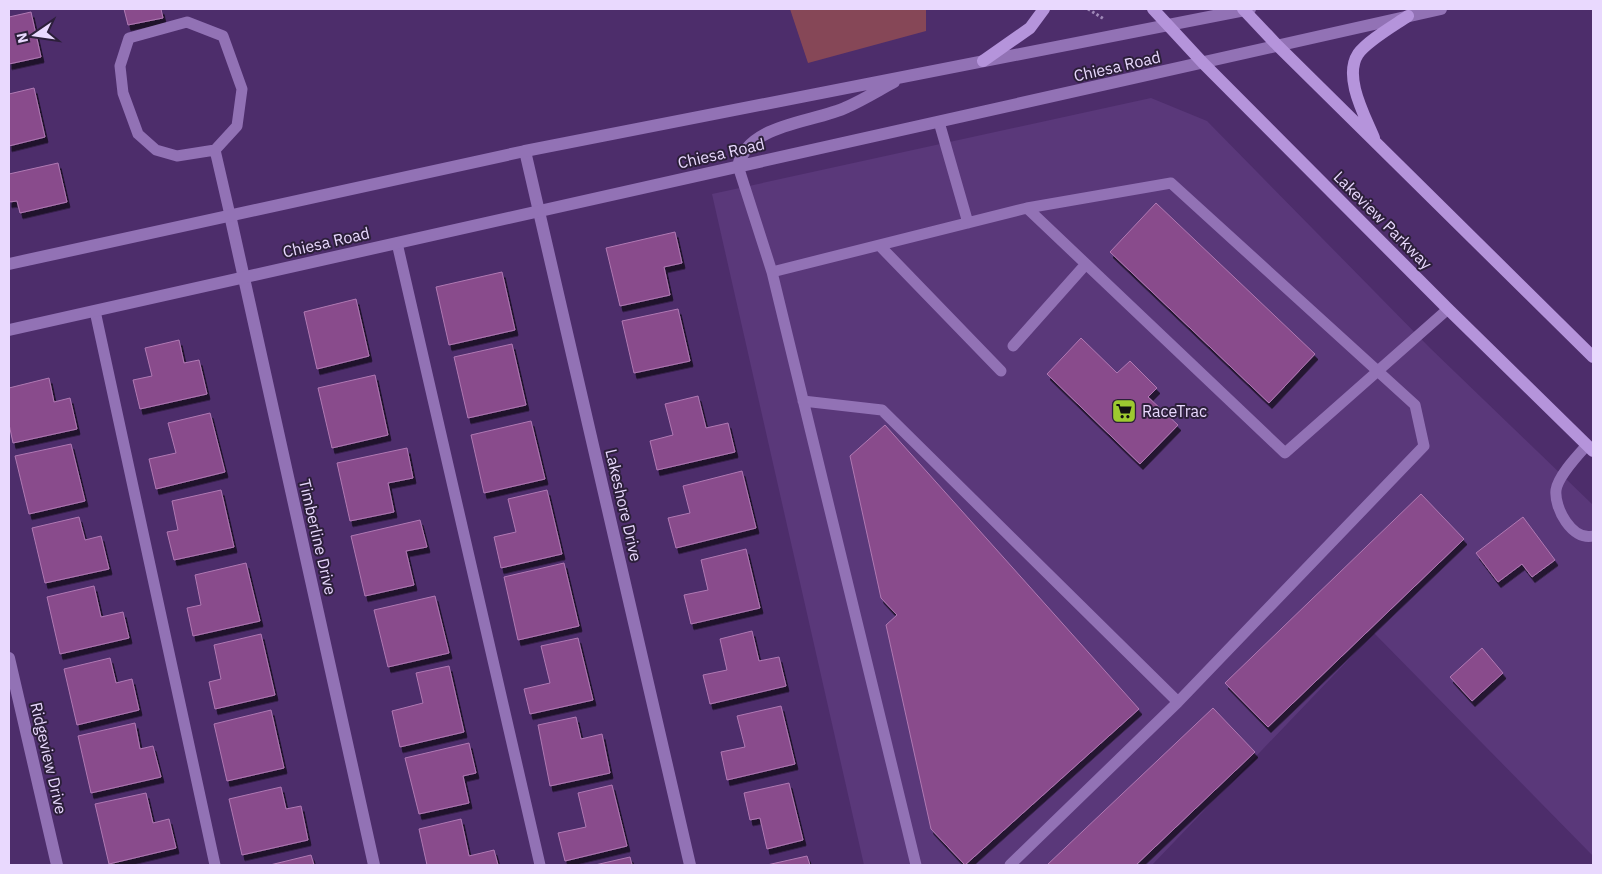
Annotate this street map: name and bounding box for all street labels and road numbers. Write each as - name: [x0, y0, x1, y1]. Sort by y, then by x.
- street label: Chiesa Road: [1072, 46, 1162, 86]
- street label: Chiesa Road: [676, 133, 766, 173]
- street label: Lakeview Parkway: [1330, 167, 1436, 273]
- street label: Chiesa Road: [281, 222, 371, 262]
- street label: Lakeshore Drive: [601, 447, 647, 563]
- street label: Timberline Drive: [295, 477, 341, 597]
- street label: Ridgeview Drive: [26, 700, 72, 816]

